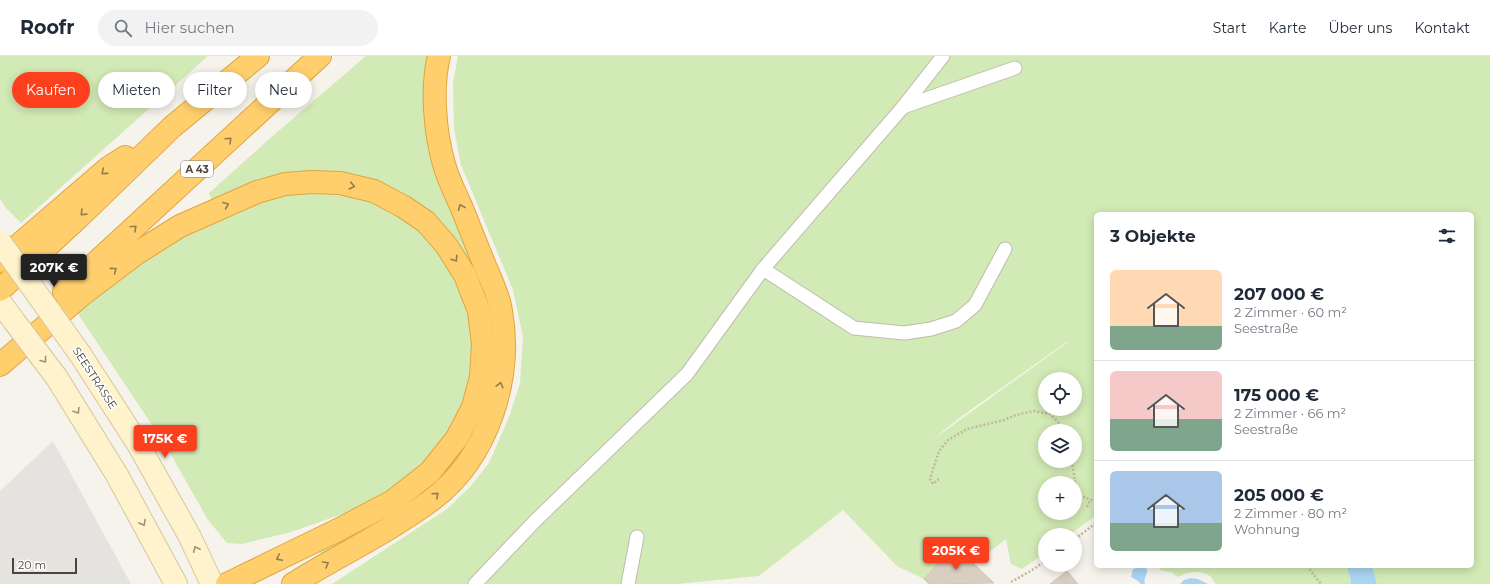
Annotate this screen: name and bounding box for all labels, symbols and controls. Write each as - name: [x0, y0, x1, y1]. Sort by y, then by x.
- search box: [98, 10, 378, 46]
- text: Roofr: [20, 16, 74, 39]
- icon: search: [112, 17, 134, 39]
- text: Hier suchen: [144, 18, 235, 37]
- text: Start: [1213, 19, 1247, 37]
- text: Karte: [1269, 19, 1306, 37]
- text: Über uns: [1328, 19, 1392, 37]
- text: Kontakt: [1414, 19, 1470, 37]
- chip: Kaufen: [12, 72, 90, 108]
- chip: Mieten: [98, 72, 175, 108]
- chip: Filter: [183, 72, 247, 108]
- chip: Neu: [255, 72, 312, 108]
- one-way arrow: [225, 137, 232, 144]
- road number: A 43: [181, 161, 213, 177]
- one-way arrow: [102, 167, 109, 174]
- one-way arrow: [348, 181, 355, 190]
- one-way arrow: [222, 201, 229, 209]
- one-way arrow: [458, 204, 466, 211]
- one-way arrow: [80, 208, 88, 215]
- one-way arrow: [129, 225, 137, 232]
- icon: filters: [1436, 225, 1458, 247]
- text: 3 Objekte: [1110, 226, 1196, 246]
- pin: 207K €: [21, 254, 87, 288]
- one-way arrow: [450, 255, 457, 262]
- text: 207K €: [30, 259, 78, 275]
- one-way arrow: [110, 267, 117, 275]
- text: 207 000 €: [1234, 284, 1324, 304]
- icon: home: [1142, 286, 1190, 334]
- text: 2 Zimmer · 60 m²: [1234, 304, 1347, 320]
- text: Seestraße: [1234, 320, 1298, 336]
- street label: SEESTRASSE: [70, 344, 120, 412]
- one-way arrow: [39, 356, 46, 363]
- map controls: [1038, 372, 1082, 572]
- button: locate: [1038, 372, 1082, 416]
- one-way arrow: [496, 382, 504, 388]
- text: 175 000 €: [1234, 385, 1319, 405]
- icon: home: [1142, 387, 1190, 435]
- text: 2 Zimmer · 66 m²: [1234, 405, 1346, 421]
- one-way arrow: [73, 407, 80, 414]
- text: Seestraße: [1234, 421, 1298, 437]
- button: layers: [1038, 424, 1082, 468]
- pin: 175K €: [132, 425, 198, 459]
- text: 175K €: [143, 430, 187, 446]
- button: +: [1038, 476, 1082, 520]
- text: 205 000 €: [1234, 485, 1324, 505]
- icon: home: [1142, 487, 1190, 535]
- one-way arrow: [431, 493, 439, 500]
- text: 2 Zimmer · 80 m²: [1234, 505, 1347, 521]
- one-way arrow: [139, 519, 146, 526]
- text: Wohnung: [1234, 521, 1300, 537]
- button: −: [1038, 528, 1082, 572]
- pin: 205K €: [923, 537, 989, 571]
- text: 205K €: [932, 542, 980, 558]
- one-way arrow: [193, 545, 201, 553]
- one-way arrow: [276, 553, 284, 561]
- scale bar: [12, 556, 77, 575]
- text: 20 m: [18, 558, 46, 572]
- one-way arrow: [322, 561, 329, 568]

